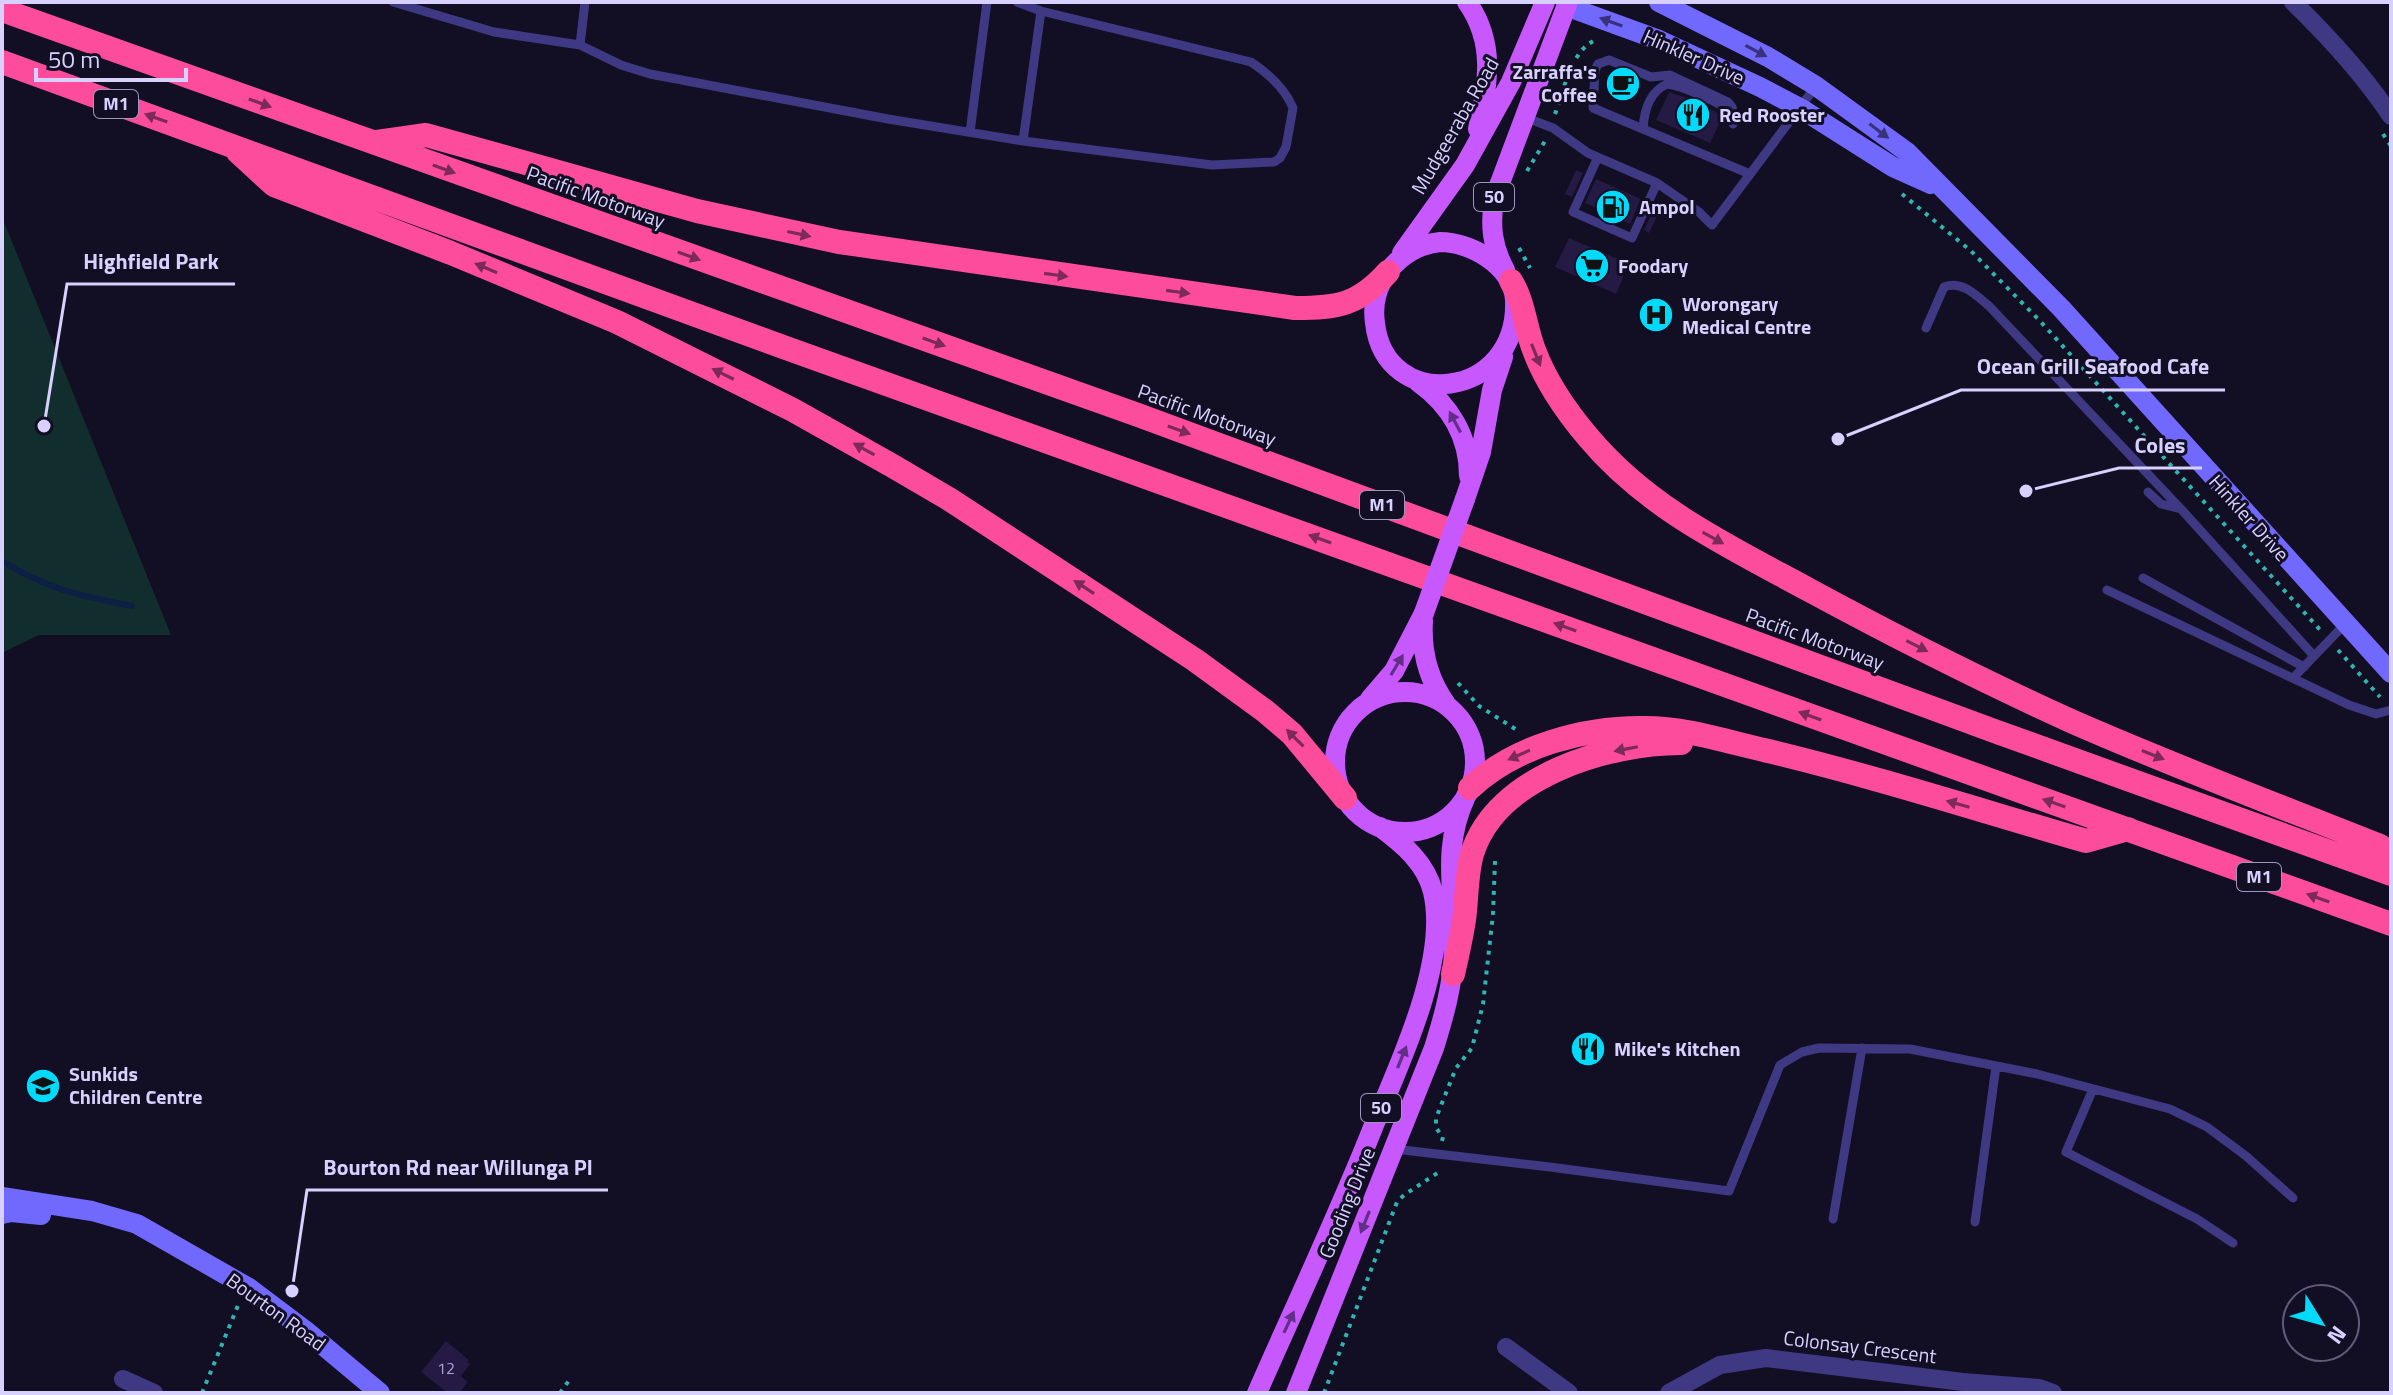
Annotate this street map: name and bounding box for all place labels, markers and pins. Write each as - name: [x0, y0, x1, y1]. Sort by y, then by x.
- place label: Zarraffa's Coffee: [1513, 56, 1597, 110]
- cafe icon: Zarraffa's Coffee: [1604, 65, 1642, 103]
- restaurant icon: Red Rooster: [1674, 96, 1712, 134]
- place label: Red Rooster: [1719, 99, 1825, 130]
- fuel station icon: Ampol: [1594, 188, 1632, 226]
- place label: Ampol: [1639, 191, 1695, 222]
- callout: Highfield Park: [67, 238, 235, 284]
- supermarket icon: Foodary: [1573, 247, 1611, 285]
- place label: Foodary: [1618, 250, 1688, 281]
- place label: Worongary Medical Centre: [1682, 288, 1811, 342]
- hospital icon: Worongary Medical Centre: [1637, 296, 1675, 334]
- callout: Ocean Grill Seafood Cafe: [1961, 344, 2225, 390]
- callout: Coles: [2119, 422, 2202, 468]
- restaurant icon: Mike's Kitchen: [1569, 1030, 1607, 1068]
- place label: Mike's Kitchen: [1614, 1033, 1741, 1064]
- place label: Sunkids Children Centre: [69, 1058, 202, 1112]
- school or university icon: Sunkids Children Centre: [24, 1067, 62, 1105]
- callout: Bourton Rd near Willunga Pl: [307, 1144, 608, 1190]

